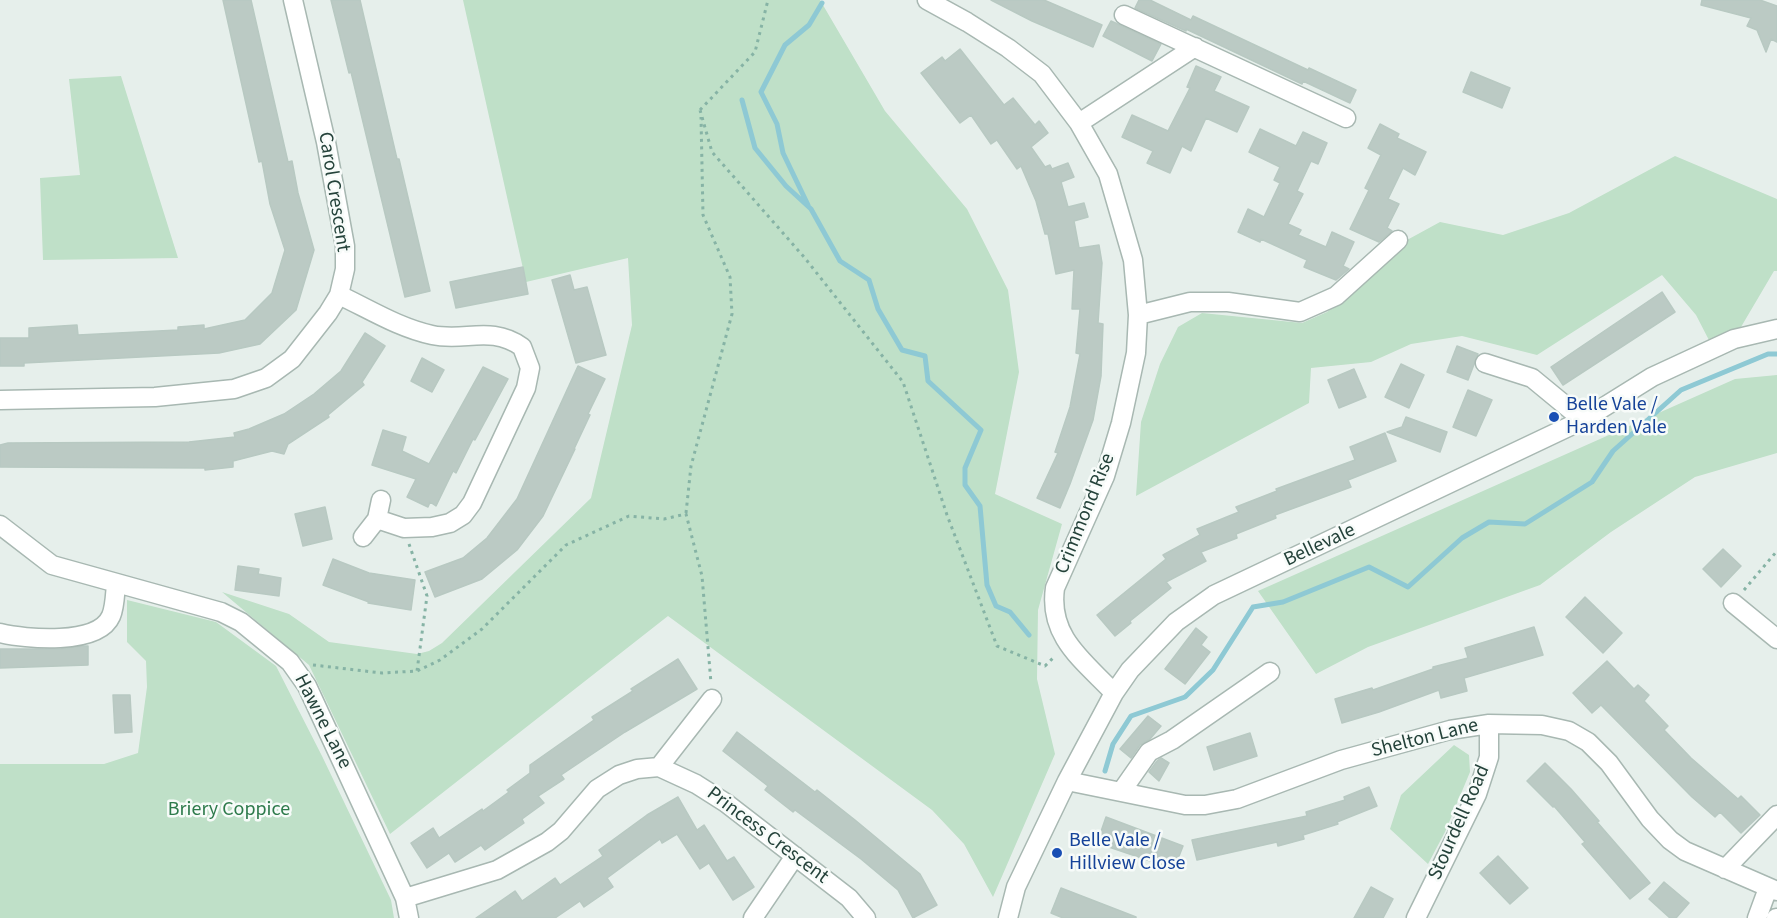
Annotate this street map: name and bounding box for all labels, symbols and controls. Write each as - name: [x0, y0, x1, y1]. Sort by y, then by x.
- street label: Carol Crescent: [312, 130, 354, 254]
- place label: Belle Vale / Harden Vale: [1566, 394, 1667, 441]
- marker: Belle Vale / Harden Vale: [1547, 410, 1561, 424]
- street label: Crimmond Rise: [1051, 450, 1121, 578]
- street label: Bellevale: [1281, 519, 1359, 573]
- street label: Hawne Lane: [288, 671, 356, 773]
- street label: Shelton Lane: [1369, 714, 1481, 764]
- street label: Stourdell Road: [1424, 762, 1496, 884]
- street label: Princess Crescent: [701, 782, 833, 890]
- park label: Briery Coppice: [168, 799, 290, 823]
- place label: Belle Vale / Hillview Close: [1069, 830, 1185, 877]
- marker: Belle Vale / Hillview Close: [1050, 846, 1064, 860]

